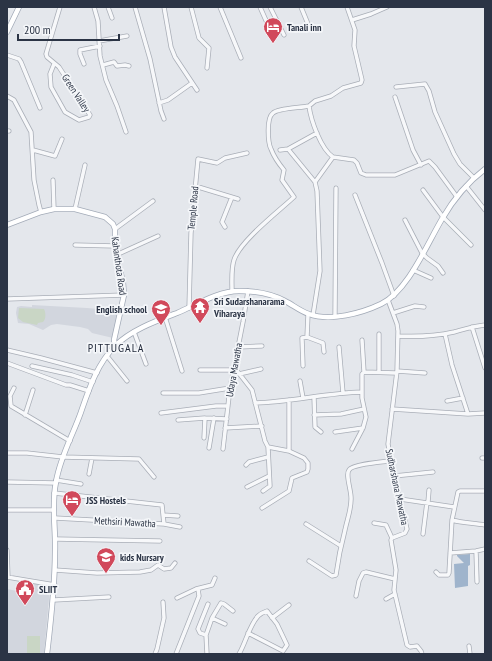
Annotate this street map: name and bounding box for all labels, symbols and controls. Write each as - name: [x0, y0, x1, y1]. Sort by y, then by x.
- scale bar: [18, 16, 119, 42]
- hotel icon: Tanali inn: [262, 16, 284, 44]
- place label: Tanali inn: [287, 21, 322, 34]
- text: 200 m: [24, 22, 51, 37]
- street label: Green Valley: [59, 72, 93, 115]
- street label: Temple Road: [185, 185, 201, 231]
- street label: Kahanthota Road: [108, 236, 130, 296]
- place label: Sri Sudarshanarama Viharaya: [213, 295, 285, 320]
- temple icon: Sri Sudarshanarama Viharaya: [189, 296, 211, 324]
- school or university icon: English school: [150, 298, 172, 326]
- place label: English school: [96, 303, 148, 316]
- district label: PITTUGALA: [88, 340, 144, 355]
- street label: Udaya Mawatha: [223, 342, 245, 398]
- street label: Sudharshana Mawatha: [383, 448, 411, 526]
- hotel icon: JSS Hostels: [61, 489, 83, 517]
- place label: JSS Hostels: [85, 494, 127, 507]
- street label: Methsiri Mawatha: [94, 514, 156, 530]
- school or university icon: kids Nursary: [95, 546, 117, 574]
- place label: kids Nursary: [120, 551, 165, 564]
- public building icon: SLIIT: [14, 578, 36, 606]
- place label: SLIIT: [39, 583, 57, 596]

